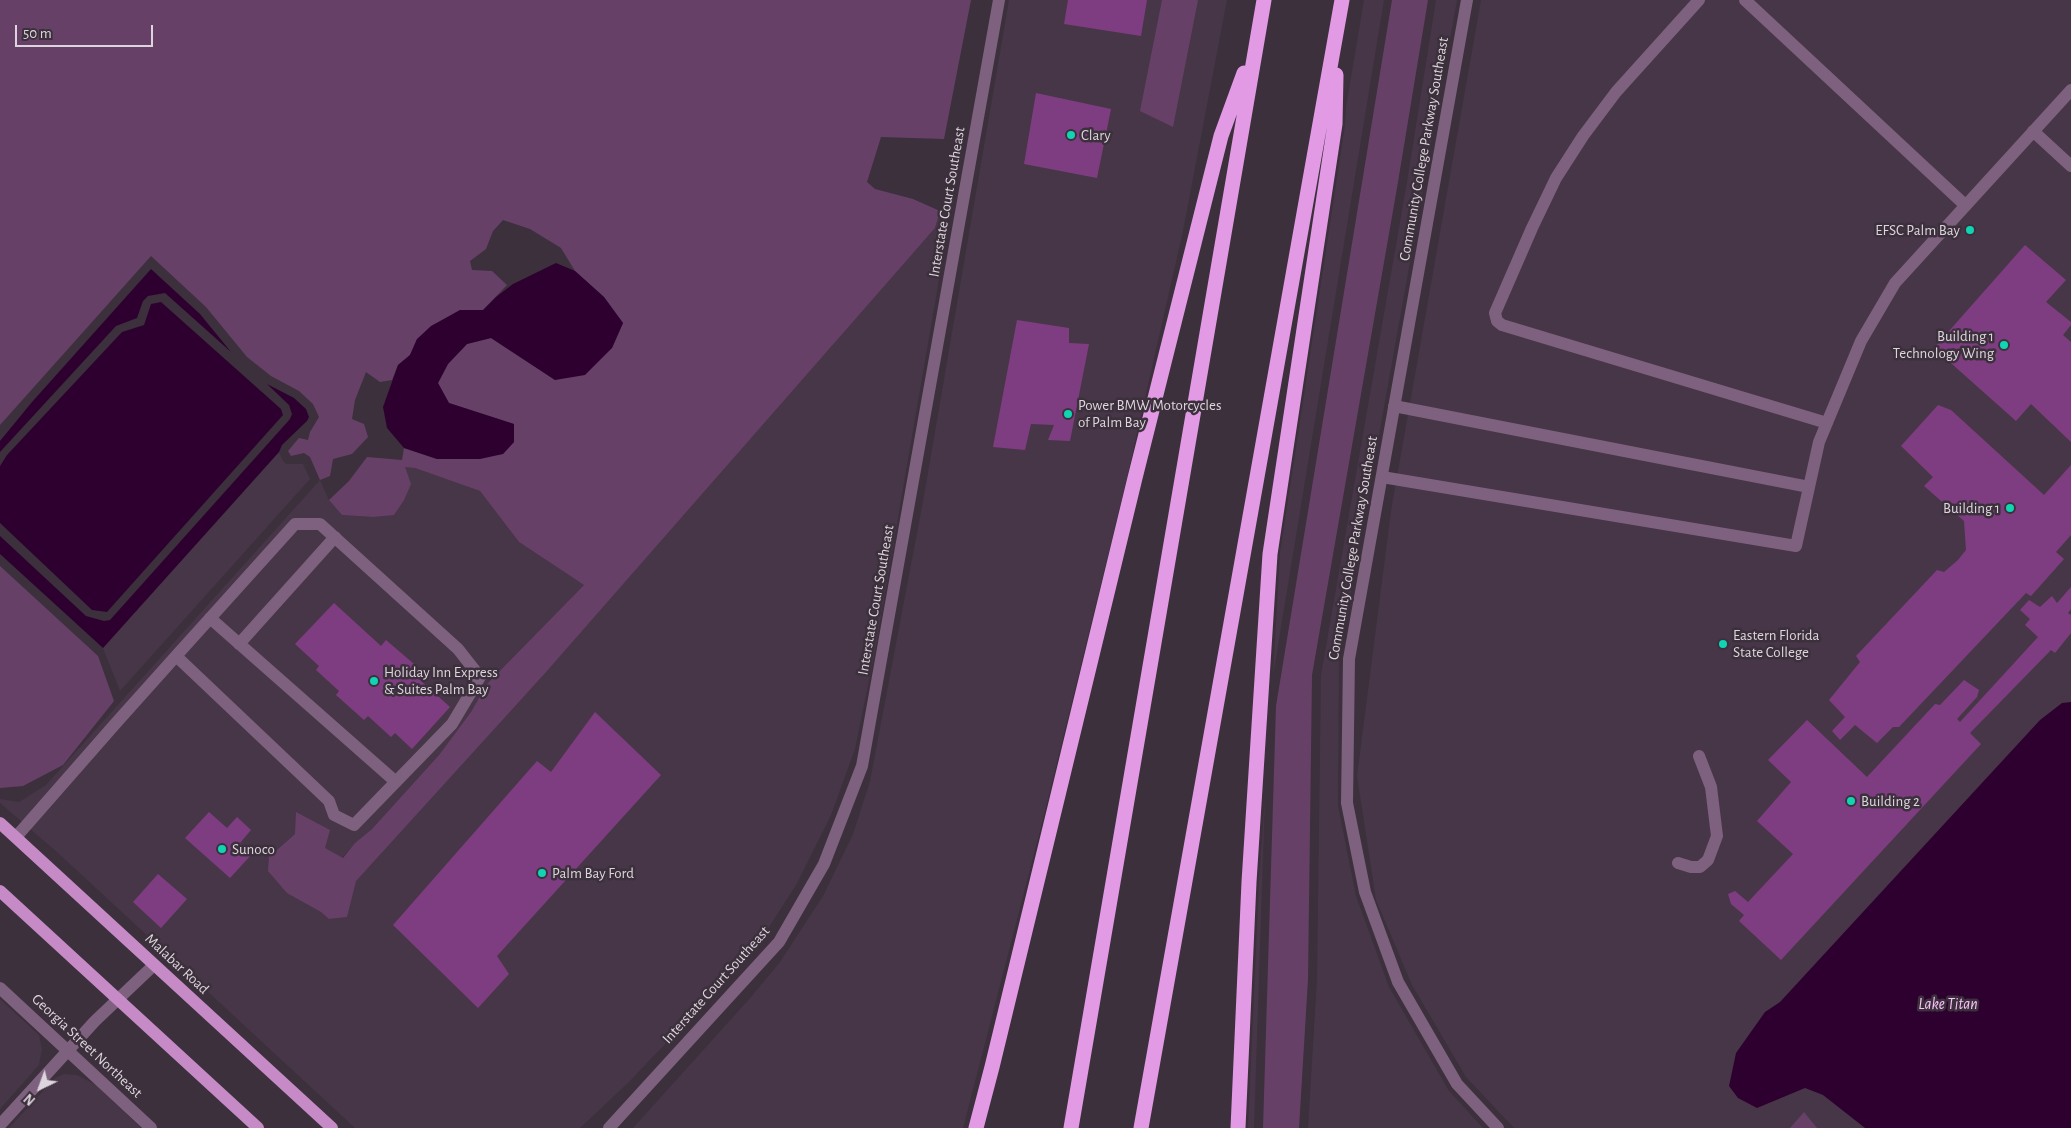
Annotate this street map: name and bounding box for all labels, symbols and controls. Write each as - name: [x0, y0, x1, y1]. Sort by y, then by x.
- scale bar: [18, 15, 155, 47]
- text: 50 m: [23, 26, 52, 41]
- street label: Community College Parkway Southeast: [1395, 36, 1453, 262]
- street label: Interstate Court Southeast: [925, 125, 969, 279]
- place label: Clary: [1081, 126, 1111, 144]
- marker: Clary: [1065, 129, 1077, 141]
- place label: EFSC Palm Bay: [1875, 221, 1960, 239]
- marker: EFSC Palm Bay: [1964, 224, 1976, 236]
- place label: Building 1 Technology Wing: [1893, 327, 1994, 362]
- marker: Building 1 Technology Wing: [1998, 339, 2010, 351]
- place label: Power BMW Motorcycles of Palm Bay: [1078, 396, 1222, 431]
- marker: Power BMW Motorcycles of Palm Bay: [1062, 408, 1074, 420]
- street label: Community College Parkway Southeast: [1324, 435, 1382, 661]
- place label: Building 1: [1943, 499, 2000, 517]
- marker: Building 1: [2004, 502, 2016, 514]
- street label: Interstate Court Southeast: [854, 523, 898, 677]
- place label: Eastern Florida State College: [1733, 626, 1820, 661]
- marker: Eastern Florida State College: [1717, 638, 1729, 650]
- place label: Holiday Inn Express & Suites Palm Bay: [384, 663, 498, 698]
- marker: Holiday Inn Express & Suites Palm Bay: [368, 675, 380, 687]
- place label: Building 2: [1861, 792, 1920, 810]
- marker: Building 2: [1845, 795, 1857, 807]
- place label: Sunoco: [232, 840, 275, 858]
- marker: Sunoco: [216, 843, 228, 855]
- place label: Palm Bay Ford: [552, 864, 634, 882]
- marker: Palm Bay Ford: [536, 867, 548, 879]
- street label: Interstate Court Southeast: [658, 922, 774, 1048]
- street label: Malabar Road: [141, 930, 213, 998]
- street label: Georgia Street Northeast: [28, 990, 146, 1102]
- water label: Lake Titan: [1918, 994, 1978, 1014]
- north arrow: [15, 1063, 65, 1113]

